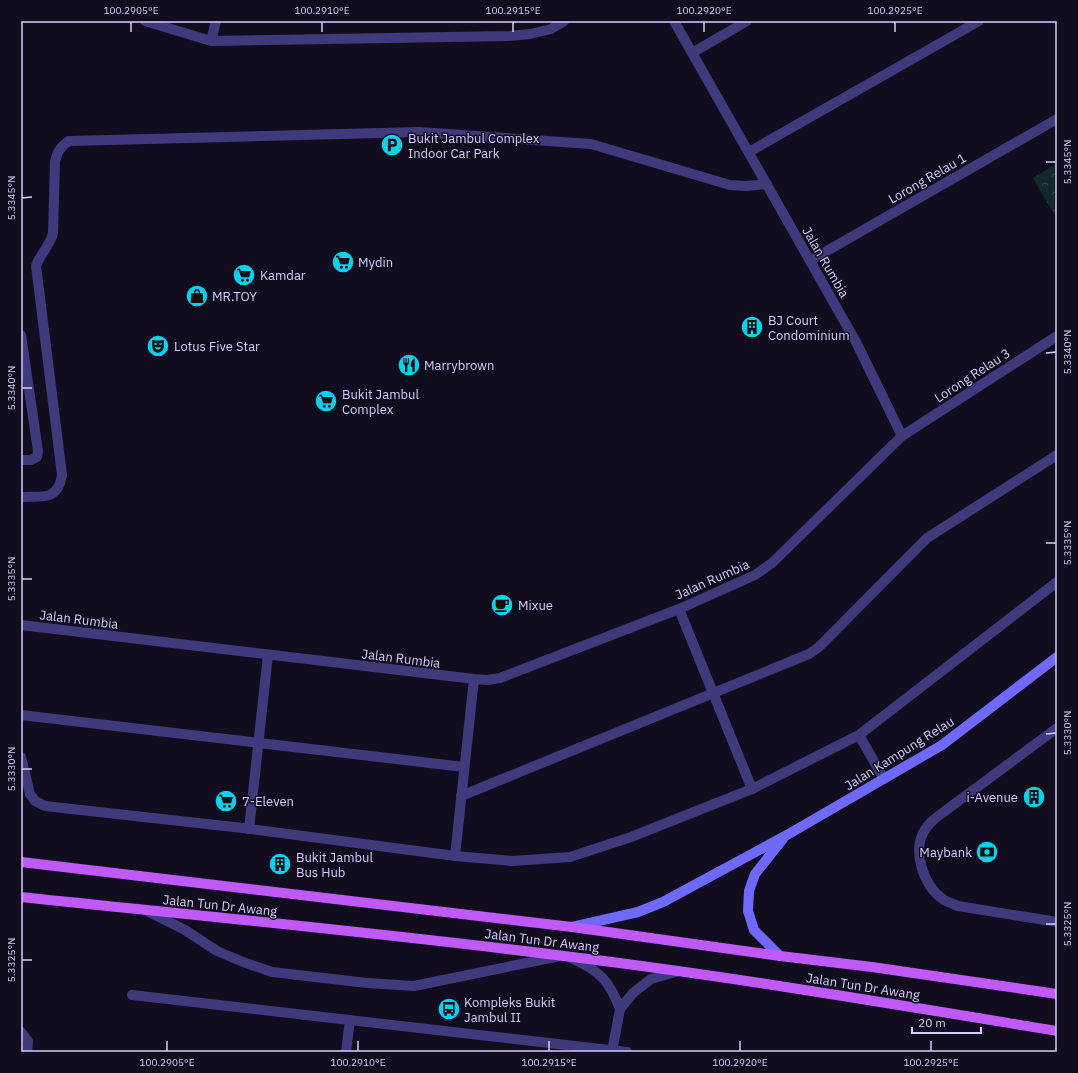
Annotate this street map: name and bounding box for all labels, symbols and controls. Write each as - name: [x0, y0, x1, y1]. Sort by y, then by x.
- text: 100.2905°E: [103, 4, 159, 17]
- text: 100.2910°E: [294, 4, 350, 17]
- text: 100.2915°E: [485, 4, 541, 17]
- text: 100.2920°E: [676, 4, 732, 17]
- text: 100.2925°E: [867, 4, 923, 17]
- place label: Bukit Jambul Complex Indoor Car Park: [408, 130, 540, 162]
- parking icon: Bukit Jambul Complex Indoor Car Park: [379, 132, 405, 158]
- text: 5.3345°N: [1061, 140, 1074, 184]
- street label: Lorong Relau 1: [885, 149, 969, 208]
- text: 5.3345°N: [5, 176, 18, 220]
- street label: Jalan Rumbia: [798, 224, 853, 301]
- supermarket icon: Mydin: [330, 249, 356, 275]
- place label: Mydin: [358, 254, 393, 271]
- supermarket icon: Kamdar: [231, 262, 257, 288]
- place label: Kamdar: [260, 267, 306, 284]
- shop icon: MR.TOY: [184, 283, 210, 309]
- place label: MR.TOY: [212, 288, 257, 305]
- place label: BJ Court Condominium: [768, 312, 850, 344]
- building icon: BJ Court Condominium: [739, 314, 765, 340]
- text: 5.3340°N: [1061, 330, 1074, 374]
- theatre icon: Lotus Five Star: [145, 333, 171, 359]
- place label: Lotus Five Star: [174, 338, 260, 355]
- street label: Lorong Relau 3: [931, 345, 1013, 406]
- restaurant icon: Marrybrown: [396, 352, 422, 378]
- place label: Marrybrown: [424, 357, 495, 374]
- text: 5.3340°N: [5, 366, 18, 410]
- place label: Bukit Jambul Complex: [342, 386, 419, 418]
- supermarket icon: Bukit Jambul Complex: [313, 388, 339, 414]
- text: 5.3335°N: [1061, 521, 1074, 565]
- street label: Jalan Rumbia: [673, 556, 752, 603]
- text: 5.3335°N: [5, 557, 18, 601]
- cafe icon: Mixue: [489, 592, 515, 618]
- place label: Mixue: [518, 597, 553, 614]
- street label: Jalan Rumbia: [39, 606, 119, 633]
- street label: Jalan Rumbia: [361, 645, 441, 672]
- text: 5.3330°N: [1061, 711, 1074, 755]
- street label: Jalan Kampung Relau: [841, 713, 957, 794]
- text: 5.3330°N: [5, 747, 18, 791]
- building icon: i-Avenue: [1021, 784, 1047, 810]
- supermarket icon: 7-Eleven: [213, 788, 239, 814]
- place label: i-Avenue: [966, 789, 1018, 806]
- place label: 7-Eleven: [242, 793, 294, 810]
- bank icon: Maybank: [974, 839, 1000, 865]
- place label: Maybank: [919, 844, 972, 861]
- place label: Bukit Jambul Bus Hub: [296, 849, 373, 881]
- building icon: Bukit Jambul Bus Hub: [267, 851, 293, 877]
- street label: Jalan Tun Dr Awang: [162, 891, 278, 920]
- text: 5.3325°N: [1061, 902, 1074, 946]
- street label: Jalan Tun Dr Awang: [484, 925, 600, 956]
- text: 5.3325°N: [5, 938, 18, 982]
- street label: Jalan Tun Dr Awang: [805, 969, 921, 1004]
- place label: Kompleks Bukit Jambul II: [464, 994, 555, 1026]
- bus stop icon: Kompleks Bukit Jambul II: [436, 996, 462, 1022]
- scale bar: [912, 1009, 981, 1035]
- text: 20 m: [918, 1015, 946, 1030]
- text: 100.2905°E: [139, 1056, 195, 1069]
- text: 100.2910°E: [330, 1056, 386, 1069]
- text: 100.2915°E: [521, 1056, 577, 1069]
- text: 100.2920°E: [712, 1056, 768, 1069]
- text: 100.2925°E: [903, 1056, 959, 1069]

